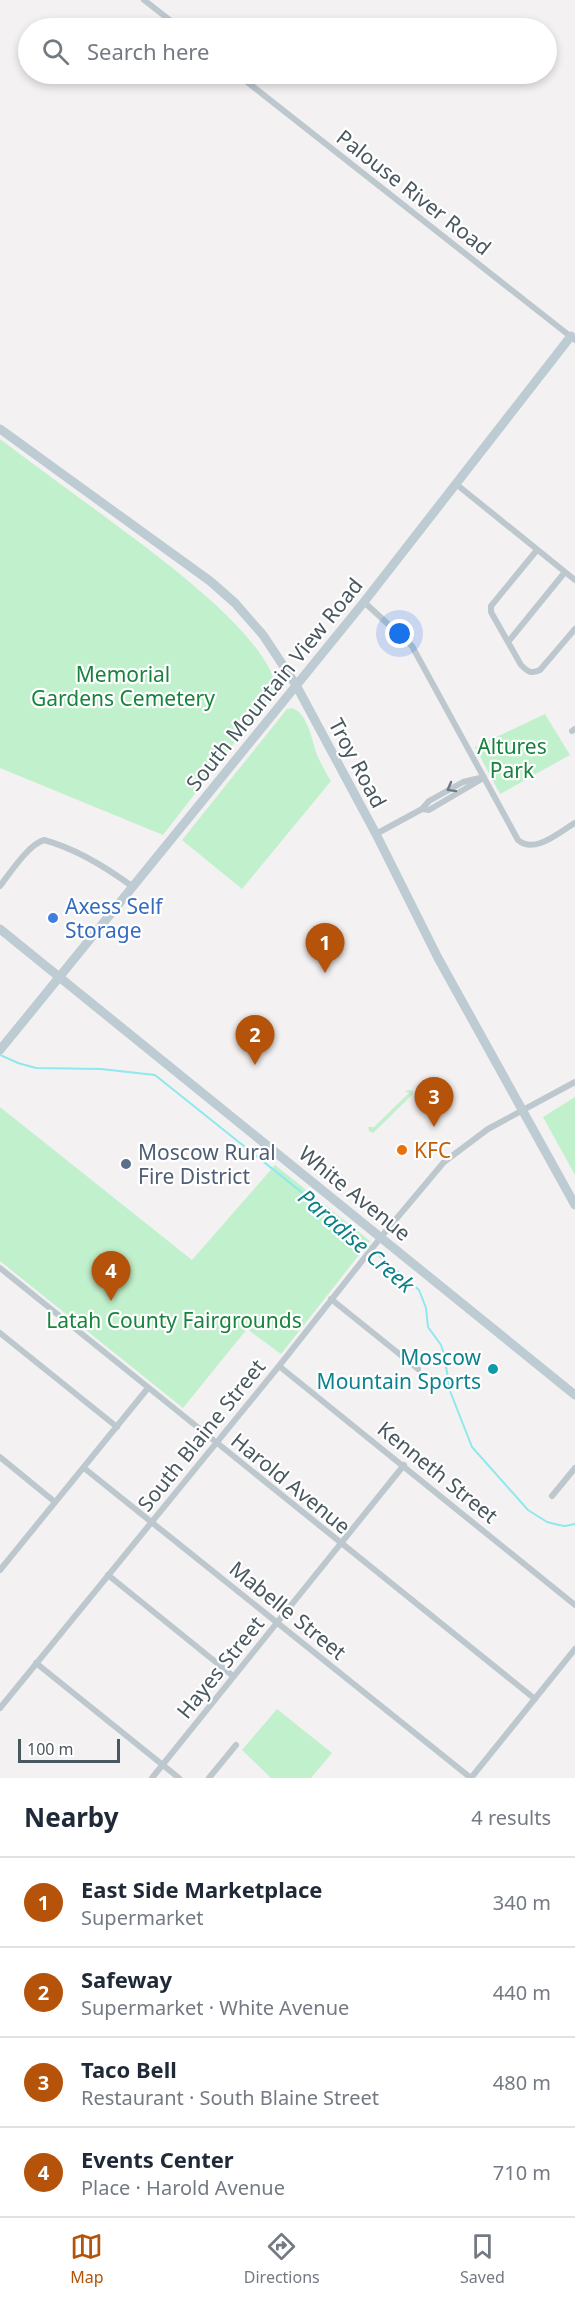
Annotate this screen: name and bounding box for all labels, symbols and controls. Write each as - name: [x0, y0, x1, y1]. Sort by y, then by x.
- search box: [18, 18, 557, 84]
- icon: search: [39, 35, 72, 68]
- text: Search here: [87, 36, 209, 66]
- street label: Palouse River Road: [331, 123, 497, 261]
- street label: South Mountain View Road: [179, 572, 369, 796]
- your location: [385, 619, 414, 648]
- park label: Memorial Gardens Cemetery: [31, 660, 215, 712]
- street label: Troy Road: [323, 713, 393, 813]
- park label: Altures Park: [477, 732, 547, 784]
- one-way arrow: [447, 781, 457, 793]
- place label: Axess Self Storage: [65, 892, 164, 944]
- marker: Axess Self Storage: [46, 911, 60, 925]
- pin: 1: [306, 924, 344, 973]
- pin: 2: [236, 1016, 274, 1065]
- pin: 3: [414, 1078, 454, 1127]
- place label: KFC: [414, 1136, 451, 1164]
- place label: Moscow Rural Fire District: [138, 1138, 276, 1190]
- street label: White Avenue: [293, 1139, 417, 1247]
- marker: KFC: [395, 1143, 409, 1157]
- marker: Moscow Rural Fire District: [119, 1157, 133, 1171]
- water label: Paradise Creek: [293, 1181, 422, 1299]
- pin: 4: [92, 1252, 130, 1301]
- park label: Latah County Fairgrounds: [46, 1306, 302, 1334]
- place label: Moscow Mountain Sports: [317, 1343, 481, 1395]
- street label: South Blaine Street: [131, 1353, 271, 1517]
- marker: Moscow Mountain Sports: [486, 1362, 500, 1376]
- street label: Kenneth Street: [372, 1415, 504, 1529]
- street label: Harold Avenue: [226, 1426, 356, 1540]
- street label: Mabelle Street: [224, 1554, 352, 1666]
- street label: Hayes Street: [170, 1610, 270, 1724]
- scale bar: [18, 1736, 120, 1764]
- text: 100 m: [27, 1738, 74, 1760]
- text: Nearby: [24, 1799, 119, 1835]
- text: 4 results: [471, 1804, 551, 1831]
- text: East Side Marketplace: [81, 1874, 322, 1904]
- text: 1: [38, 1889, 49, 1916]
- text: 340 m: [493, 1889, 551, 1916]
- text: Supermarket: [81, 1904, 204, 1931]
- text: Safeway: [81, 1964, 172, 1994]
- text: 2: [38, 1979, 49, 2006]
- text: 440 m: [493, 1979, 551, 2006]
- text: Supermarket · White Avenue: [81, 1994, 349, 2021]
- text: Taco Bell: [81, 2054, 177, 2084]
- text: 3: [38, 2069, 49, 2096]
- text: 480 m: [493, 2069, 551, 2096]
- text: Restaurant · South Blaine Street: [81, 2084, 379, 2111]
- text: Events Center: [81, 2144, 234, 2174]
- text: 4: [38, 2159, 49, 2186]
- text: 710 m: [493, 2159, 551, 2186]
- text: Place · Harold Avenue: [81, 2174, 285, 2201]
- tab: Map: [70, 2230, 103, 2288]
- tab: Directions: [244, 2230, 320, 2288]
- tab: Saved: [460, 2230, 505, 2288]

